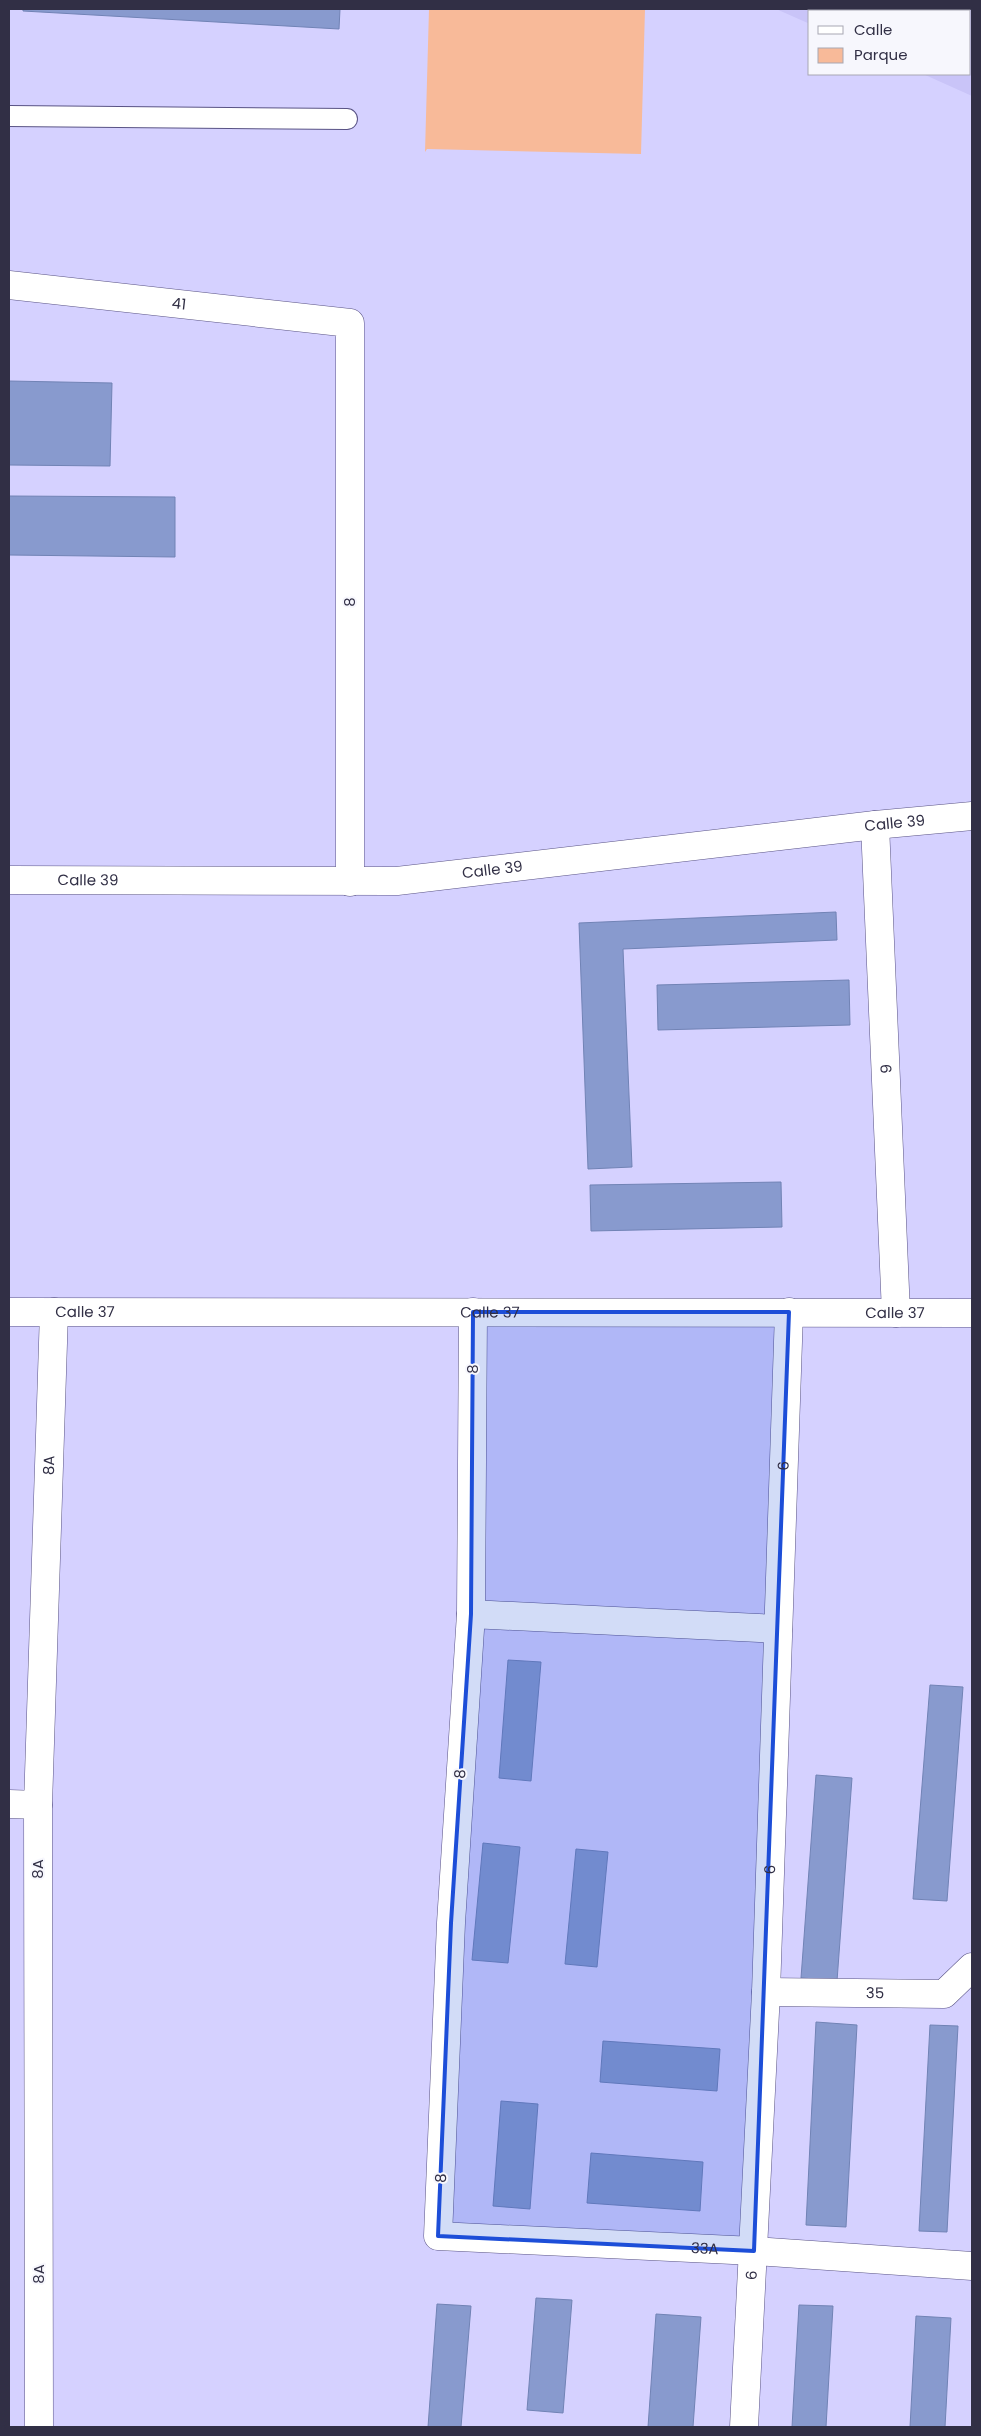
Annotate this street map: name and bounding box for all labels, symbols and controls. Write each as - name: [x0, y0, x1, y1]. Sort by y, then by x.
- legend: [808, 10, 971, 75]
- text: Calle: [854, 19, 892, 40]
- text: Parque: [854, 44, 907, 65]
- street label: 41: [171, 292, 187, 315]
- street label: 8: [339, 597, 360, 607]
- street label: Calle 39: [863, 809, 926, 836]
- street label: Calle 39: [461, 855, 524, 883]
- street label: Calle 39: [58, 869, 118, 890]
- street label: 6: [875, 1064, 897, 1074]
- street label: Calle 37: [55, 1301, 115, 1322]
- street label: Calle 37: [460, 1301, 520, 1323]
- street label: Calle 37: [865, 1302, 925, 1323]
- street label: 8: [462, 1364, 483, 1374]
- street label: 8A: [38, 1455, 59, 1475]
- street label: 6: [773, 1461, 794, 1471]
- street label: 8: [449, 1769, 470, 1779]
- street label: 8A: [27, 1859, 48, 1879]
- street label: 6: [759, 1864, 780, 1875]
- street label: 35: [866, 1982, 884, 2003]
- street label: 8: [430, 2173, 451, 2183]
- street label: 33A: [690, 2237, 719, 2259]
- street label: 8A: [28, 2264, 49, 2284]
- street label: 6: [740, 2270, 762, 2280]

